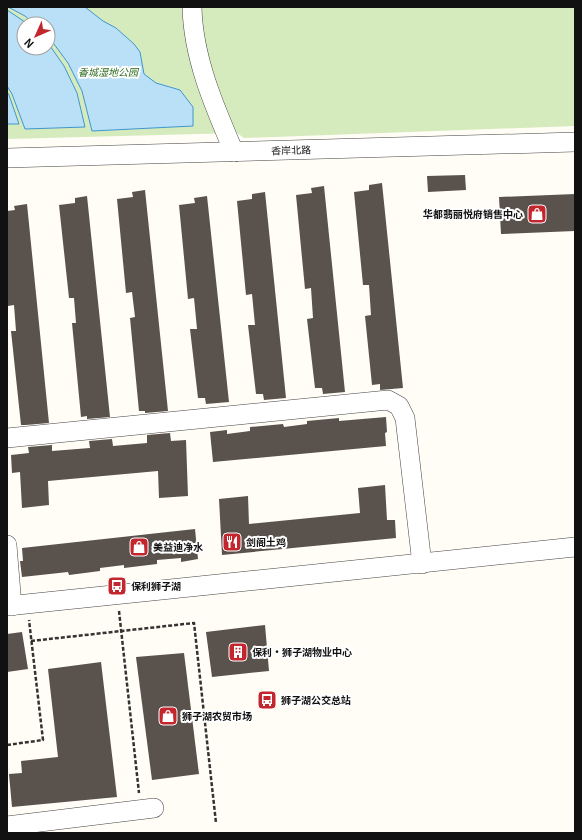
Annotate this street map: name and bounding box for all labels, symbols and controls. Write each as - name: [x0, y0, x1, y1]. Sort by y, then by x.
- north arrow: [16, 16, 56, 56]
- text: N: [20, 35, 37, 52]
- park label: 香城湿地公园: [78, 64, 140, 79]
- street label: 香岸北路: [271, 141, 311, 158]
- shop icon: 华都翡丽悦府销售中心: [526, 203, 548, 225]
- place label: 华都翡丽悦府销售中心: [423, 206, 523, 221]
- restaurant icon: 剑阁土鸡: [221, 531, 243, 553]
- place label: 剑阁土鸡: [246, 534, 286, 549]
- shop icon: 美益迪净水: [128, 536, 150, 558]
- place label: 美益迪净水: [153, 539, 203, 554]
- bus stop icon: 保利狮子湖: [106, 575, 128, 597]
- place label: 保利狮子湖: [131, 578, 181, 593]
- building icon: 保利·狮子湖物业中心: [227, 641, 249, 663]
- place label: 保利·狮子湖物业中心: [252, 644, 352, 659]
- bus stop icon: 狮子湖公交总站: [256, 689, 278, 711]
- place label: 狮子湖公交总站: [281, 692, 351, 707]
- shop icon: 狮子湖农贸市场: [157, 705, 179, 727]
- place label: 狮子湖农贸市场: [182, 708, 252, 723]

